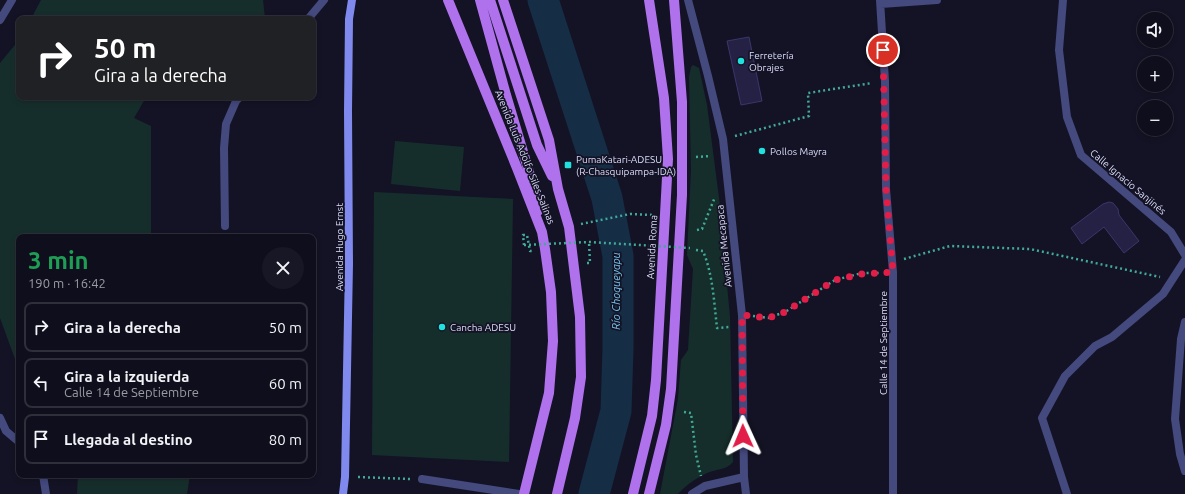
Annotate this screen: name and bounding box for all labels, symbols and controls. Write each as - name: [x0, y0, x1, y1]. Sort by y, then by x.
- map controls: [1137, 12, 1173, 136]
- button: sound: [1137, 12, 1173, 48]
- icon: right: [28, 32, 80, 84]
- text: 50 m: [94, 32, 156, 63]
- pin: [866, 33, 900, 67]
- icon: arrive: [872, 39, 894, 61]
- place label: Ferretería Obrajes: [749, 50, 794, 73]
- marker: Ferretería Obrajes: [736, 56, 746, 66]
- button: +: [1137, 56, 1173, 92]
- text: Gira a la derecha: [94, 65, 227, 85]
- street label: Avenida Luis Adolfo Siles Salinas: [493, 88, 557, 226]
- button: −: [1137, 100, 1173, 136]
- marker: Pollos Mayra: [757, 146, 767, 156]
- place label: Pollos Mayra: [770, 146, 827, 157]
- street label: Calle Ignacio Sanjinés: [1088, 147, 1168, 217]
- place label: PumaKatari-ADESU (R-Chasquipampa-IDA): [576, 154, 676, 177]
- marker: PumaKatari-ADESU (R-Chasquipampa-IDA): [563, 160, 573, 170]
- street label: Avenida Hugo Ernst: [334, 203, 345, 291]
- street label: Avenida Mecapaca: [714, 204, 734, 288]
- street label: Avenida Roma: [645, 215, 659, 279]
- text: 3 min: [28, 247, 89, 274]
- button: close: [262, 247, 304, 289]
- water label: Río Choqueyapu: [610, 252, 622, 330]
- text: 190 m · 16:42: [28, 276, 106, 290]
- street label: Calle 14 de Septiembre: [878, 291, 889, 395]
- icon: right: [30, 316, 52, 338]
- text: Gira a la derecha: [64, 319, 181, 336]
- text: 50 m: [269, 319, 302, 336]
- marker: Cancha ADESU: [437, 322, 447, 332]
- place label: Cancha ADESU: [450, 322, 516, 333]
- text: Gira a la izquierda: [64, 368, 190, 385]
- icon: left: [30, 372, 52, 394]
- text: 60 m: [269, 375, 302, 392]
- text: Calle 14 de Septiembre: [64, 385, 199, 399]
- position arrow: [722, 415, 764, 457]
- icon: arrive: [30, 428, 52, 450]
- text: Llegada al destino: [64, 431, 193, 448]
- text: 80 m: [269, 431, 302, 448]

